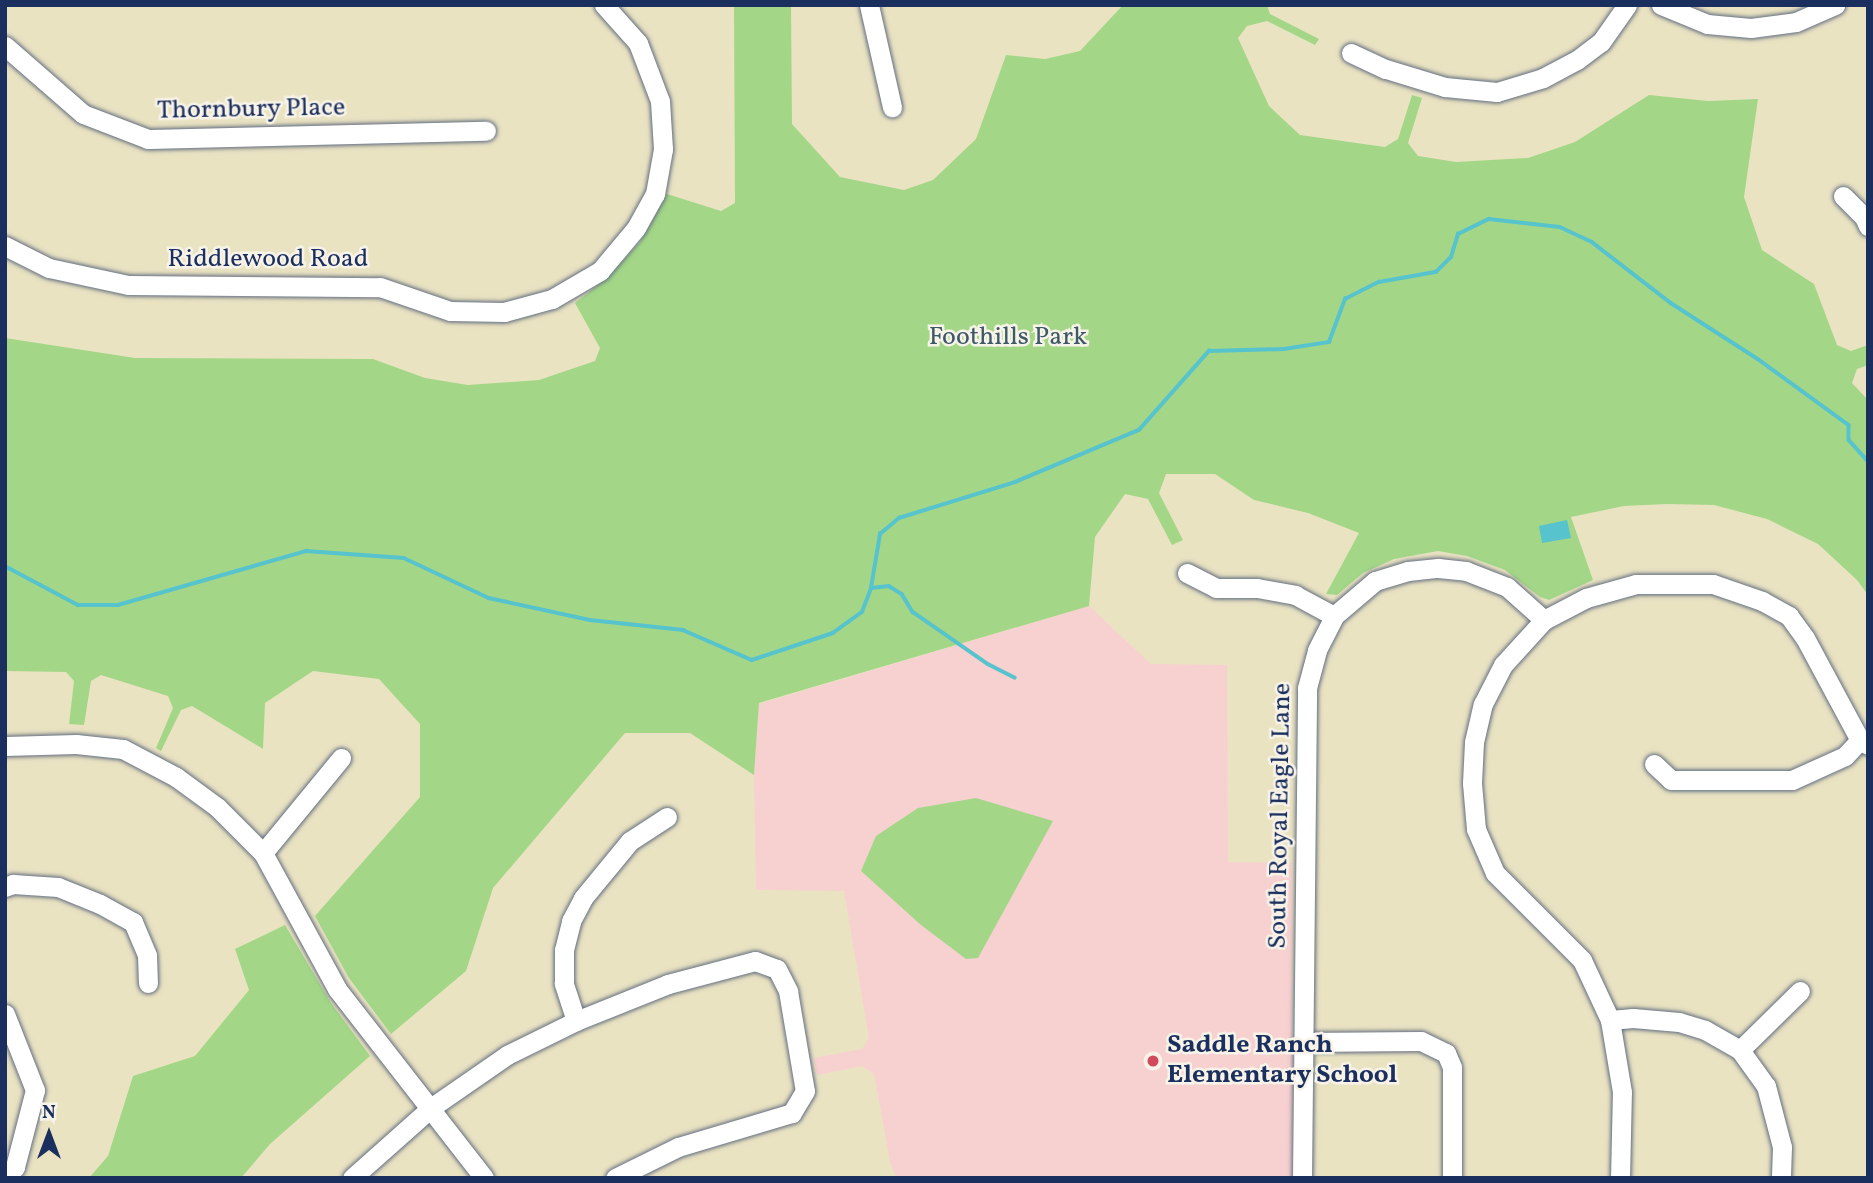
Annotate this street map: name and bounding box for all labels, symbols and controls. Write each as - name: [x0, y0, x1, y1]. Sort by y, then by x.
- street label: Thornbury Place: [156, 93, 346, 127]
- street label: Riddlewood Road: [168, 244, 368, 276]
- park label: Foothills Park: [929, 322, 1087, 354]
- street label: South Royal Eagle Lane: [1263, 683, 1299, 949]
- place label: Saddle Ranch Elementary School: [1167, 1030, 1398, 1092]
- marker: Saddle Ranch Elementary School: [1145, 1053, 1161, 1069]
- north arrow: [14, 1099, 84, 1169]
- text: N: [42, 1100, 56, 1126]

